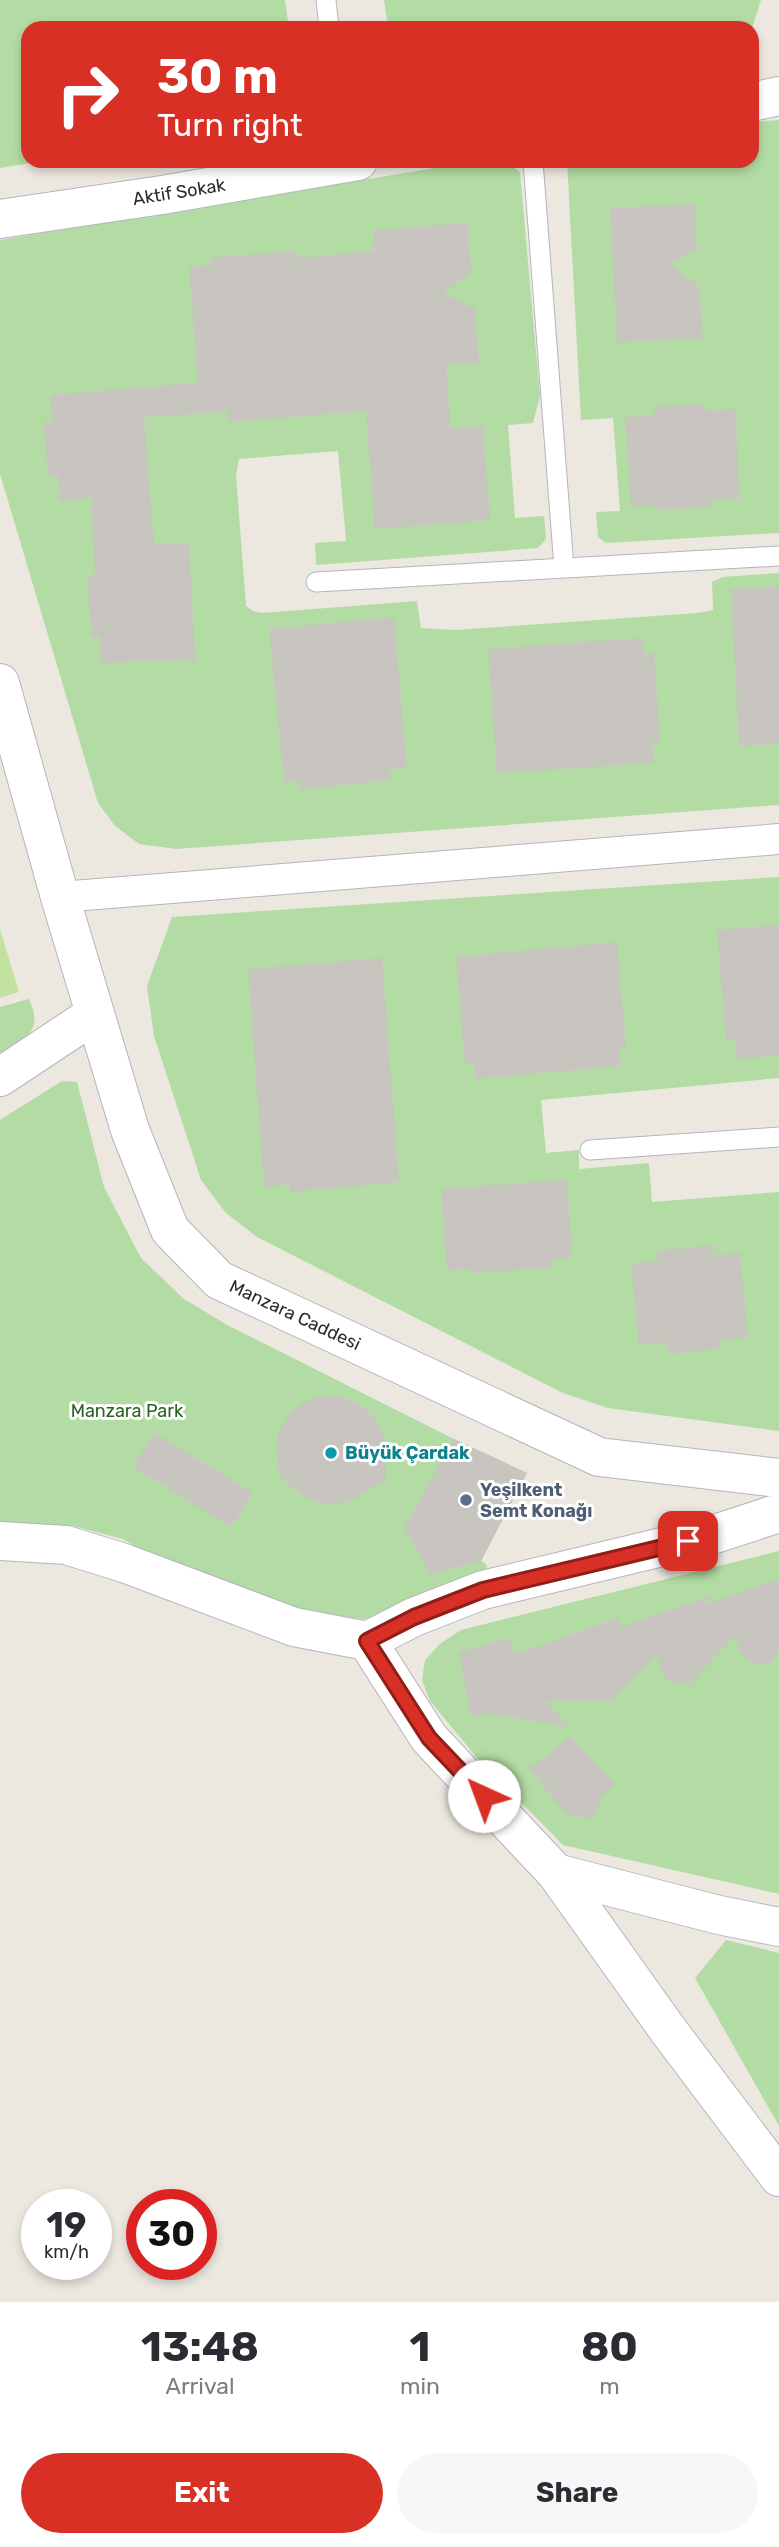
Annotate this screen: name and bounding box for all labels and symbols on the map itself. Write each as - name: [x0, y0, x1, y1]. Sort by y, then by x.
- street label: Aktif Sokak: [131, 174, 228, 210]
- street label: Manzara Caddesi: [226, 1275, 364, 1355]
- park label: Manzara Park: [71, 1400, 184, 1422]
- place label: Büyük Çardak: [345, 1442, 470, 1464]
- marker: Büyük Çardak: [323, 1445, 339, 1461]
- place label: Yeşilkent Semt Konağı: [480, 1479, 592, 1522]
- marker: Yeşilkent Semt Konağı: [458, 1492, 474, 1508]
- pin: [658, 1511, 718, 1571]
- position arrow: [447, 1759, 521, 1833]
- speed limit sign: 30: [126, 2189, 217, 2280]

